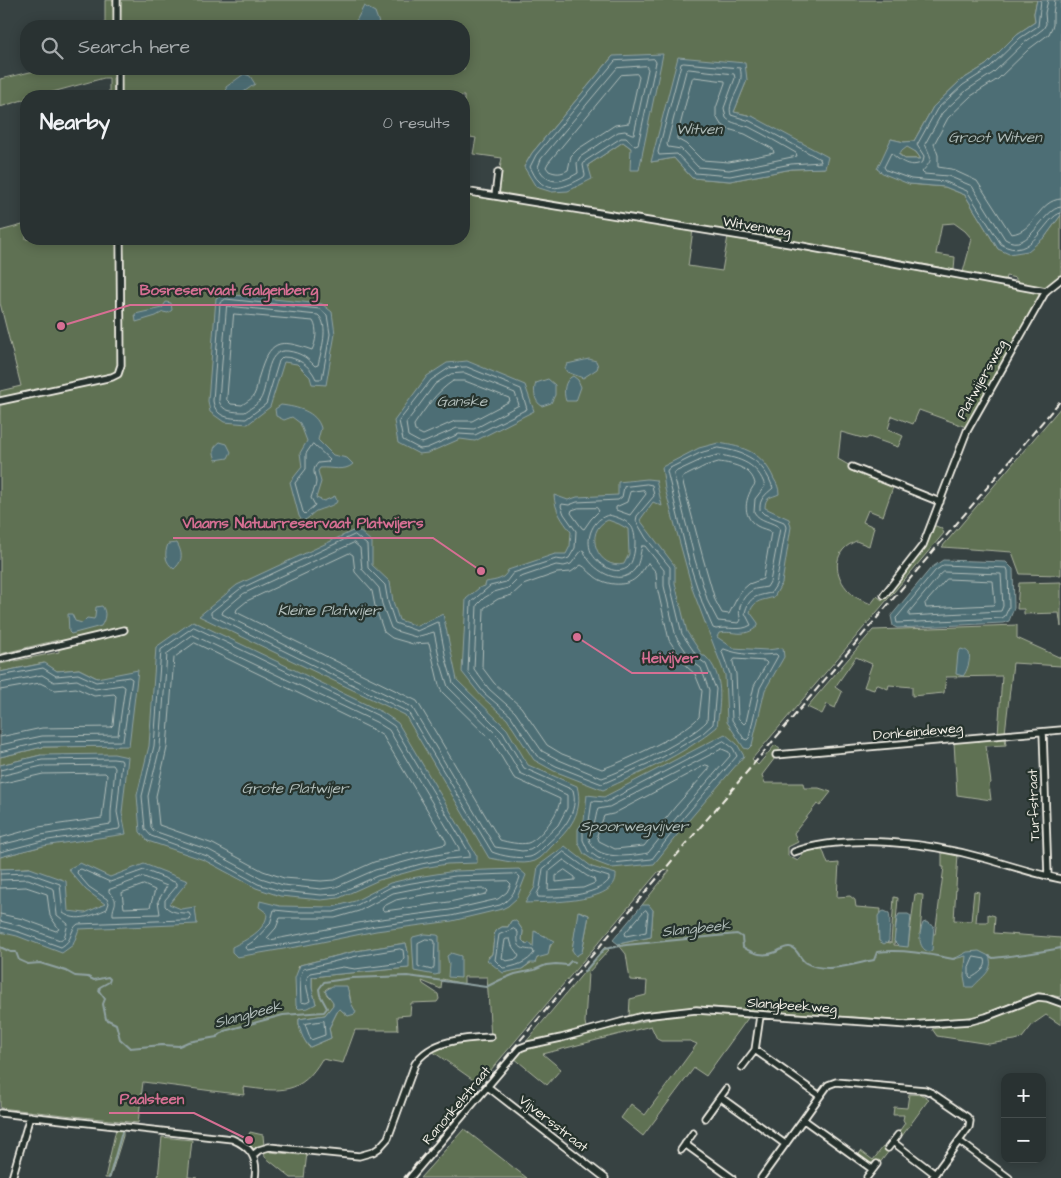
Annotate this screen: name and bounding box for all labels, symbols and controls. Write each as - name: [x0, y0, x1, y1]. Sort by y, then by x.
- search box: [20, 20, 470, 75]
- icon: search: [38, 34, 66, 62]
- text: Search here: [78, 34, 190, 61]
- text: Nearby: [40, 108, 110, 137]
- text: 0 results: [383, 112, 450, 134]
- water label: Witven: [676, 119, 723, 140]
- water label: Groot Witven: [948, 127, 1043, 148]
- street label: Witvenweg: [721, 212, 792, 242]
- callout: Bosreservaat Galgenberg: [130, 275, 328, 305]
- text: Bosreservaat Galgenberg: [140, 280, 318, 303]
- street label: Platwijersweg: [952, 336, 1012, 423]
- water label: Ganske: [437, 391, 488, 412]
- callout: Vlaams Natuurreservaat Platwijers: [173, 508, 433, 538]
- text: Vlaams Natuurreservaat Platwijers: [182, 513, 424, 534]
- water label: Kleine Platwijer: [278, 600, 382, 621]
- callout: Heivijver: [632, 643, 708, 673]
- text: Heivijver: [642, 648, 699, 669]
- street label: Donkeindeweg: [872, 718, 964, 746]
- street label: Turfstraat: [1023, 768, 1045, 841]
- water label: Grote Platwijer: [242, 778, 350, 799]
- water label: Spoorwegvijver: [580, 816, 690, 838]
- water label: Slangbeek: [661, 914, 732, 944]
- street label: Slangbeekweg: [746, 993, 838, 1019]
- water label: Slangbeek: [212, 995, 285, 1034]
- street label: Ranonkelstraat: [418, 1062, 496, 1149]
- map controls: [1001, 1073, 1046, 1163]
- button: +: [1001, 1073, 1046, 1118]
- callout: Paalsteen: [109, 1083, 194, 1113]
- text: Paalsteen: [120, 1089, 185, 1110]
- street label: Vijversstraat: [514, 1090, 593, 1158]
- button: −: [1001, 1118, 1046, 1163]

